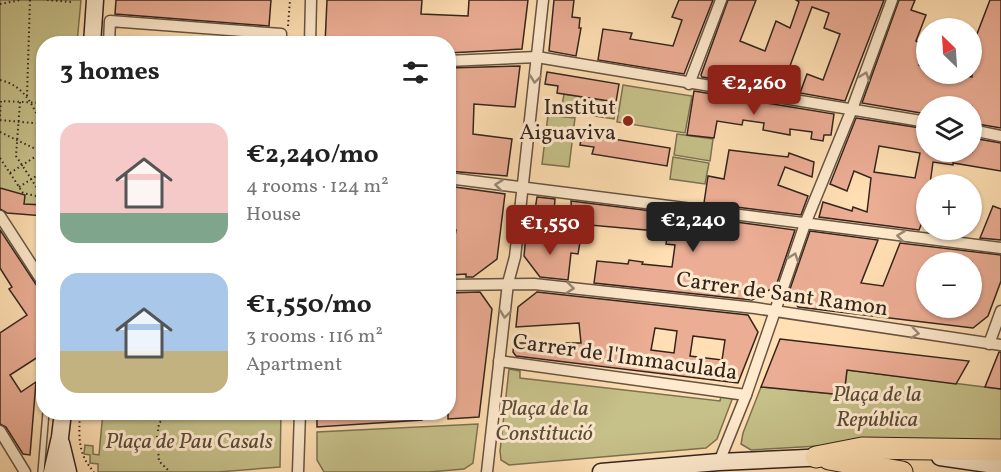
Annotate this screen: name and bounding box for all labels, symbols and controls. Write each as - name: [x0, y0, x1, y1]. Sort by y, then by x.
- north arrow: [916, 18, 982, 84]
- map controls: [916, 18, 982, 318]
- text: 3 homes: [60, 54, 160, 90]
- icon: filters: [399, 56, 432, 89]
- pin: €2,260: [705, 65, 803, 116]
- text: €2,260: [722, 70, 786, 98]
- one-way arrow: [857, 71, 870, 81]
- one-way arrow: [529, 74, 541, 84]
- place label: Institut Aiguaviva: [519, 93, 616, 149]
- button: layers: [916, 96, 982, 162]
- marker: Institut Aiguaviva: [621, 114, 635, 128]
- text: €2,240/mo: [246, 137, 379, 173]
- icon: home: [108, 147, 180, 219]
- text: 4 rooms · 124 m²: [246, 173, 389, 201]
- button: +: [916, 174, 982, 240]
- one-way arrow: [495, 179, 504, 191]
- text: House: [246, 201, 301, 229]
- pin: €2,240: [644, 202, 742, 253]
- pin: €1,550: [501, 205, 599, 256]
- text: €2,240: [660, 207, 726, 235]
- text: €1,550: [520, 210, 580, 238]
- one-way arrow: [897, 230, 906, 242]
- one-way arrow: [786, 252, 799, 263]
- button: −: [916, 252, 982, 318]
- street label: Carrer de Sant Ramon: [674, 265, 890, 325]
- one-way arrow: [565, 281, 574, 293]
- text: €1,550/mo: [246, 287, 372, 323]
- icon: home: [108, 297, 180, 369]
- one-way arrow: [499, 309, 512, 318]
- text: 3 rooms · 116 m²: [246, 323, 383, 351]
- one-way arrow: [909, 326, 919, 339]
- street label: Carrer de l'Immaculada: [511, 327, 739, 389]
- text: Apartment: [246, 351, 342, 379]
- park label: Plaça de la República: [832, 380, 922, 436]
- park label: Plaça de la Constitució: [495, 394, 593, 450]
- park label: Plaça de Pau Casals: [105, 427, 273, 458]

